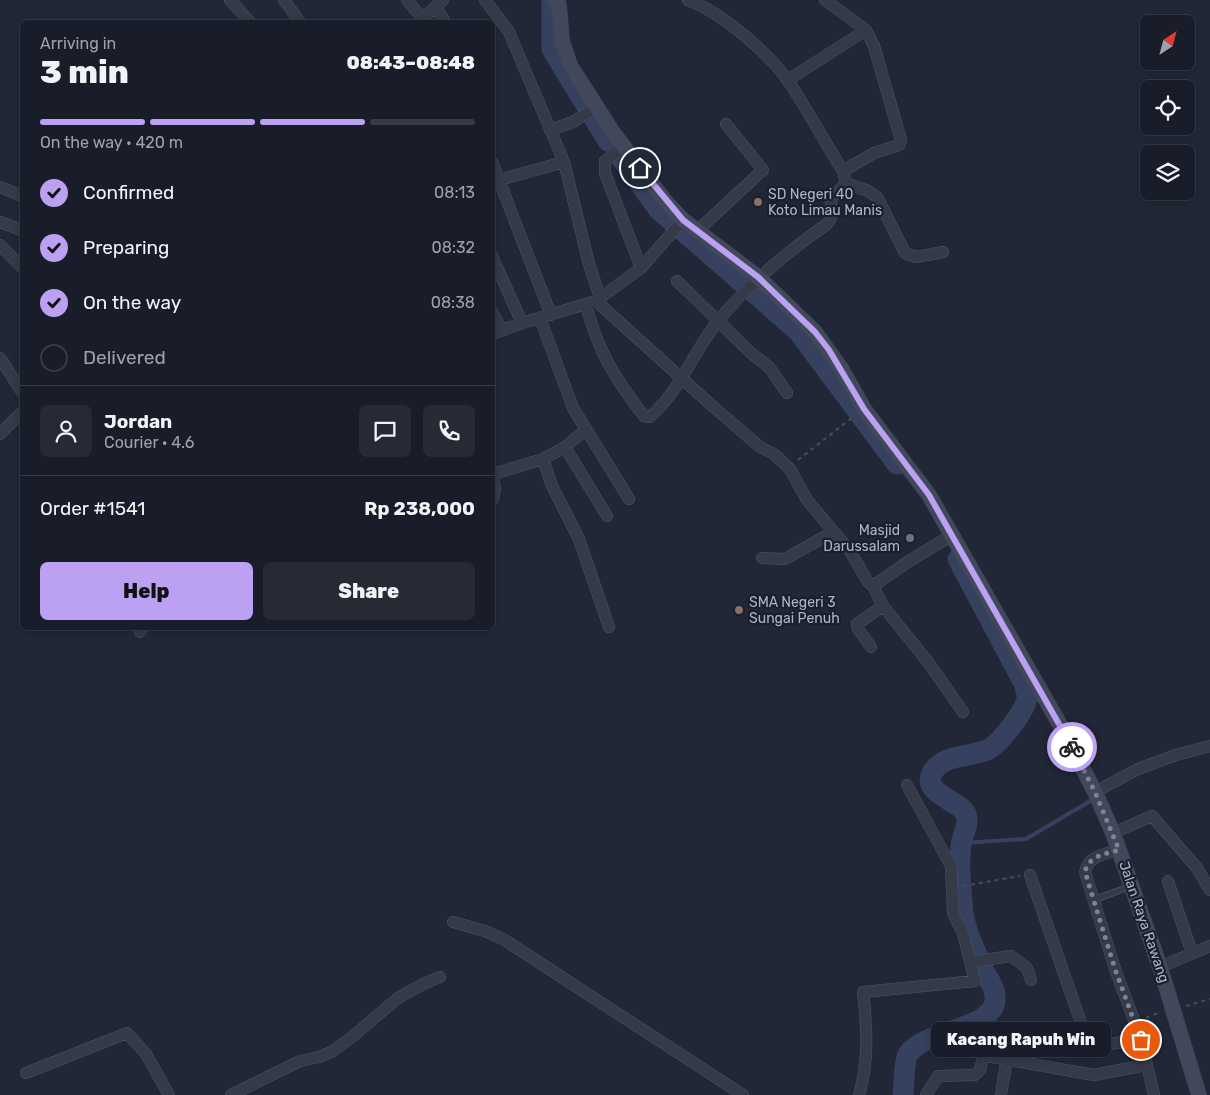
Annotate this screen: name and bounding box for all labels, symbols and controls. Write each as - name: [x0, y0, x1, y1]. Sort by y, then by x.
- north arrow: [1140, 15, 1195, 70]
- map controls: [1140, 15, 1195, 200]
- text: Arriving in: [40, 34, 116, 53]
- text: 08:43–08:48: [347, 51, 475, 74]
- text: 3 min: [40, 53, 129, 91]
- button: locate: [1140, 80, 1195, 135]
- text: On the way · 420 m: [40, 133, 183, 152]
- button: layers: [1140, 145, 1195, 200]
- pin: [619, 147, 661, 189]
- icon: home: [626, 154, 654, 182]
- icon: check: [40, 179, 68, 207]
- text: Confirmed: [83, 181, 174, 204]
- text: 08:13: [434, 183, 475, 202]
- place label: SD Negeri 40 Koto Limau Manis: [768, 186, 882, 219]
- marker: SD Negeri 40 Koto Limau Manis: [752, 196, 764, 208]
- icon: check: [40, 234, 68, 262]
- text: Preparing: [83, 236, 169, 259]
- text: 08:32: [432, 238, 475, 257]
- icon: check: [40, 289, 68, 317]
- text: On the way: [83, 291, 181, 314]
- text: 08:38: [431, 293, 475, 312]
- text: Delivered: [83, 346, 166, 369]
- button: person: [40, 405, 92, 457]
- button: chat: [359, 405, 411, 457]
- button: phone: [423, 405, 475, 457]
- text: Jordan: [104, 410, 172, 433]
- text: Courier · 4.6: [104, 433, 194, 452]
- text: Order #1541: [40, 497, 145, 520]
- text: Rp 238,000: [364, 497, 475, 520]
- place label: Masjid Darussalam: [823, 522, 900, 555]
- marker: Masjid Darussalam: [904, 532, 916, 544]
- button: Help: [40, 562, 253, 620]
- button: Share: [263, 562, 475, 620]
- place label: SMA Negeri 3 Sungai Penuh: [749, 594, 840, 627]
- marker: SMA Negeri 3 Sungai Penuh: [733, 604, 745, 616]
- courier: [1047, 722, 1097, 772]
- icon: bike: [1058, 733, 1086, 761]
- street label: Jalan Raya Rawang: [1115, 859, 1173, 985]
- pin: [1120, 1019, 1162, 1061]
- callout: Kacang Rapuh Win: [931, 1022, 1111, 1058]
- icon: bag: [1127, 1026, 1155, 1054]
- text: Kacang Rapuh Win: [947, 1030, 1095, 1049]

